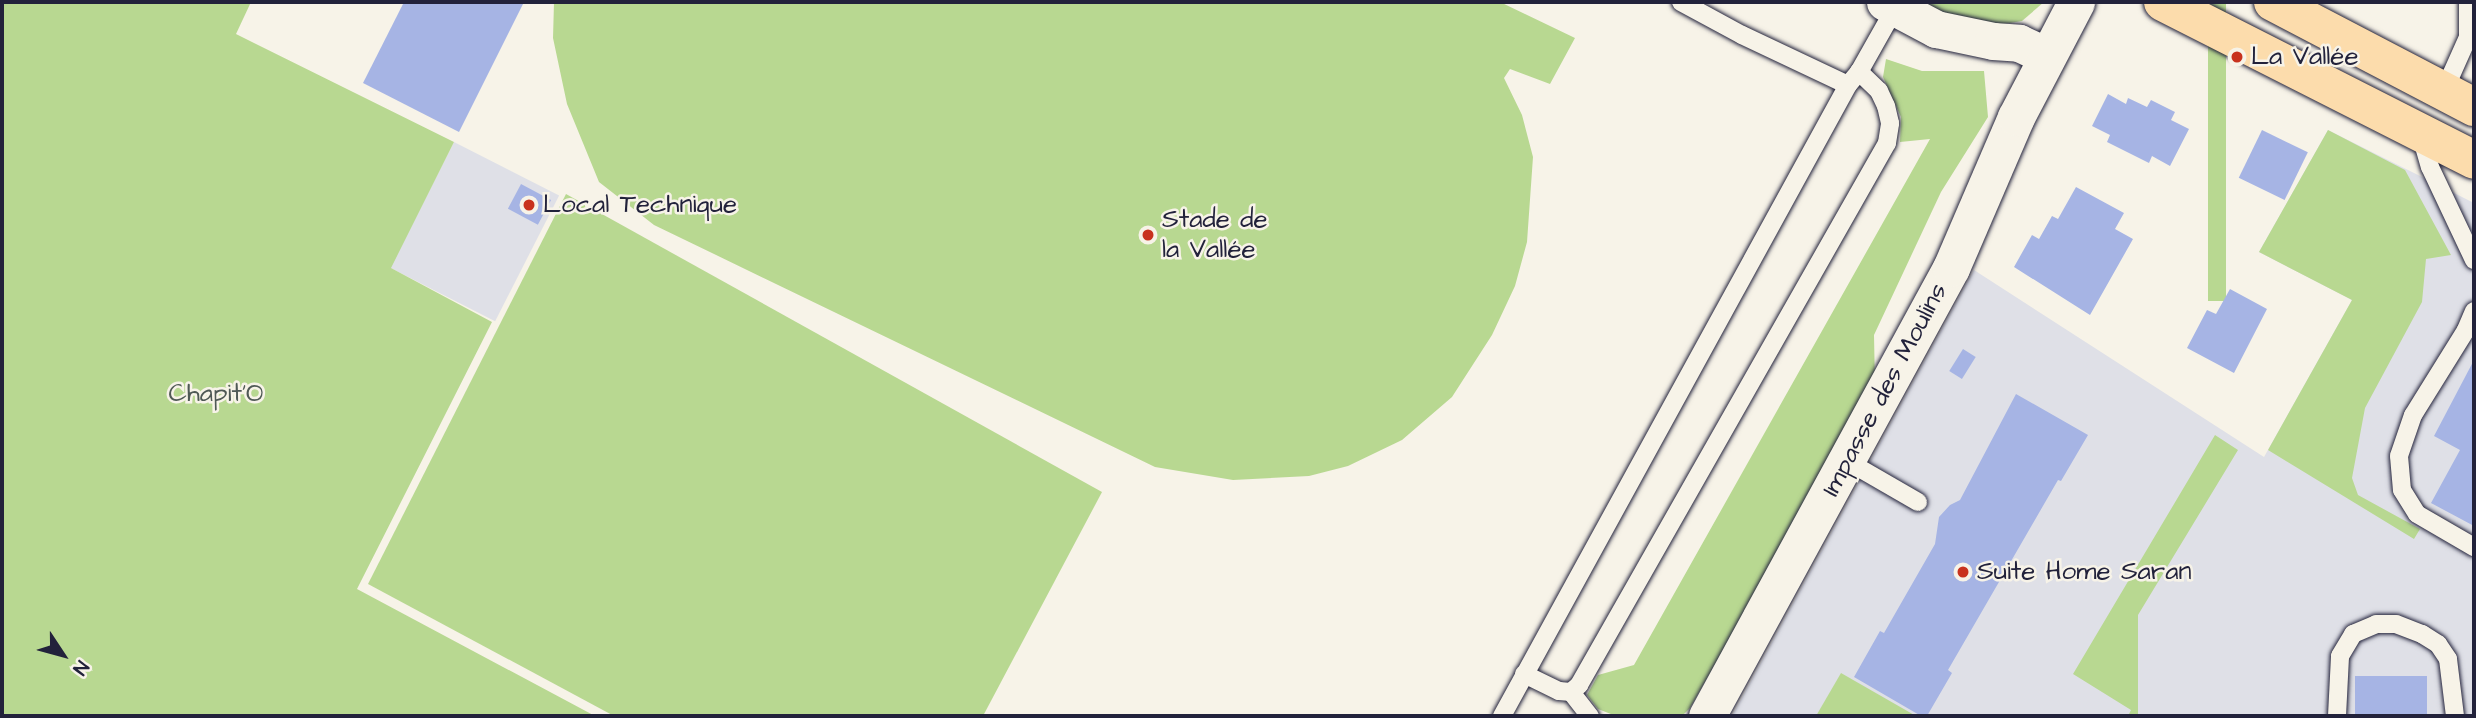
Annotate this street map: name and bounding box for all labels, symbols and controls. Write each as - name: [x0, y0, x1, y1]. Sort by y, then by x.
- place label: La Vallée: [2251, 41, 2358, 73]
- marker: La Vallée: [2229, 49, 2245, 65]
- place label: Local Technique: [543, 189, 737, 221]
- marker: Local Technique: [521, 197, 537, 213]
- place label: Stade de la Vallée: [1162, 204, 1268, 266]
- marker: Stade de la Vallée: [1140, 227, 1156, 243]
- street label: Impasse des Moulins: [1816, 278, 1954, 502]
- park label: Chapit'O: [168, 378, 264, 410]
- place label: Suite Home Saran: [1977, 556, 2191, 588]
- marker: Suite Home Saran: [1955, 564, 1971, 580]
- north arrow: [28, 620, 98, 690]
- text: N: [66, 655, 95, 680]

